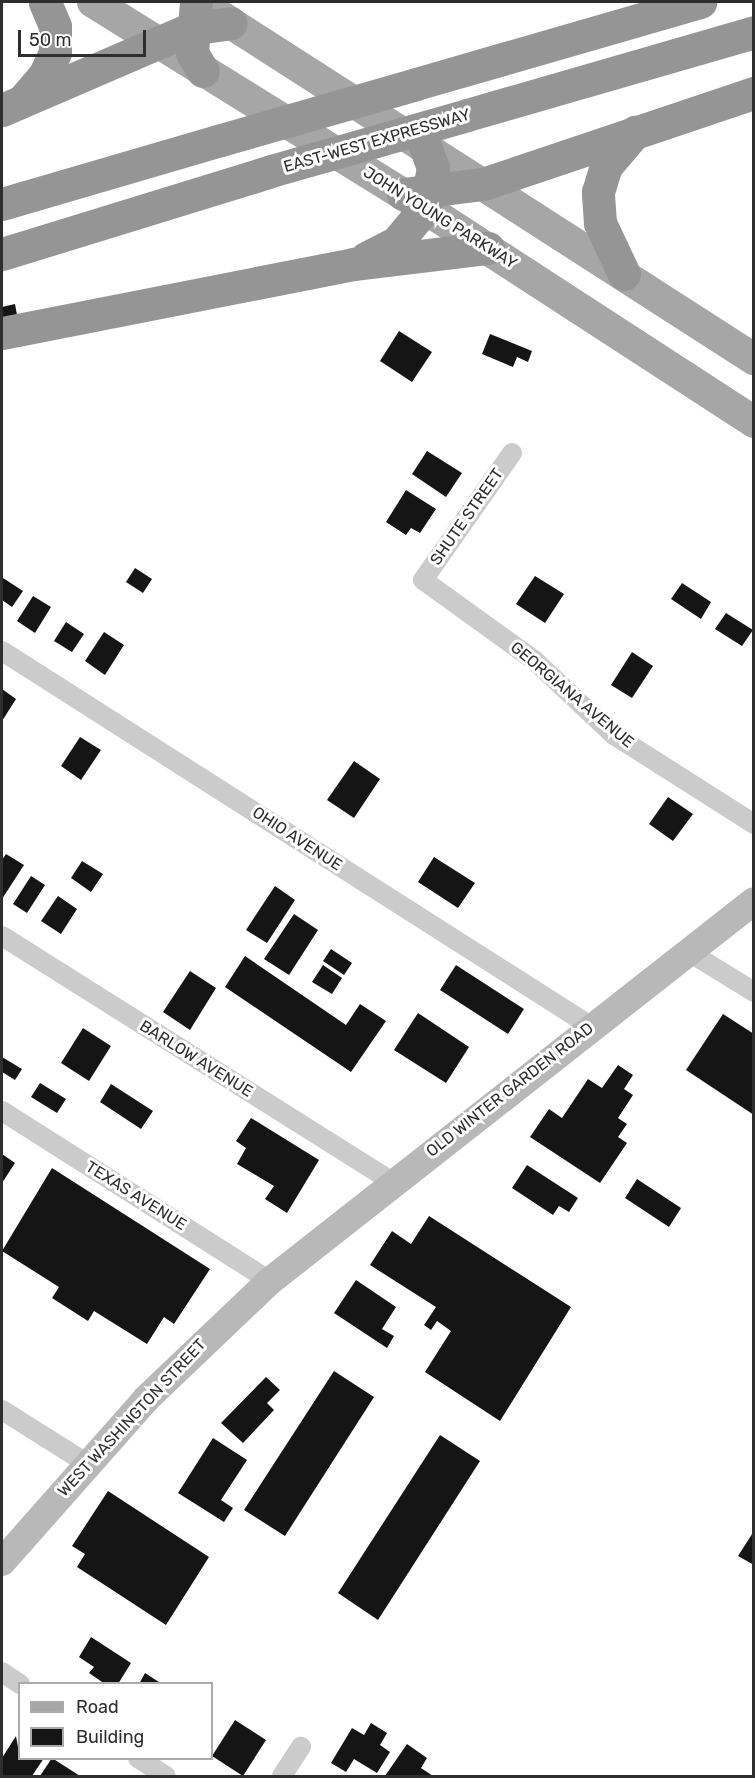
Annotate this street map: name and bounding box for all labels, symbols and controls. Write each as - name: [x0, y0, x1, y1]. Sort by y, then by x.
- scale bar: [21, 18, 148, 56]
- text: 50 m: [29, 29, 72, 51]
- street label: EAST-WEST EXPRESSWAY: [281, 105, 473, 177]
- street label: JOHN YOUNG PARKWAY: [359, 163, 521, 273]
- street label: SHUTE STREET: [427, 465, 507, 569]
- street label: GEORGIANA AVENUE: [506, 638, 638, 752]
- street label: OHIO AVENUE: [248, 803, 346, 875]
- street label: BARLOW AVENUE: [136, 1016, 256, 1102]
- street label: OLD WINTER GARDEN ROAD: [423, 1019, 597, 1161]
- street label: TEXAS AVENUE: [82, 1157, 190, 1235]
- street label: WEST WASHINGTON STREET: [54, 1335, 210, 1501]
- legend: [18, 1682, 213, 1760]
- text: Road: [76, 1696, 119, 1718]
- text: Building: [76, 1726, 144, 1748]

